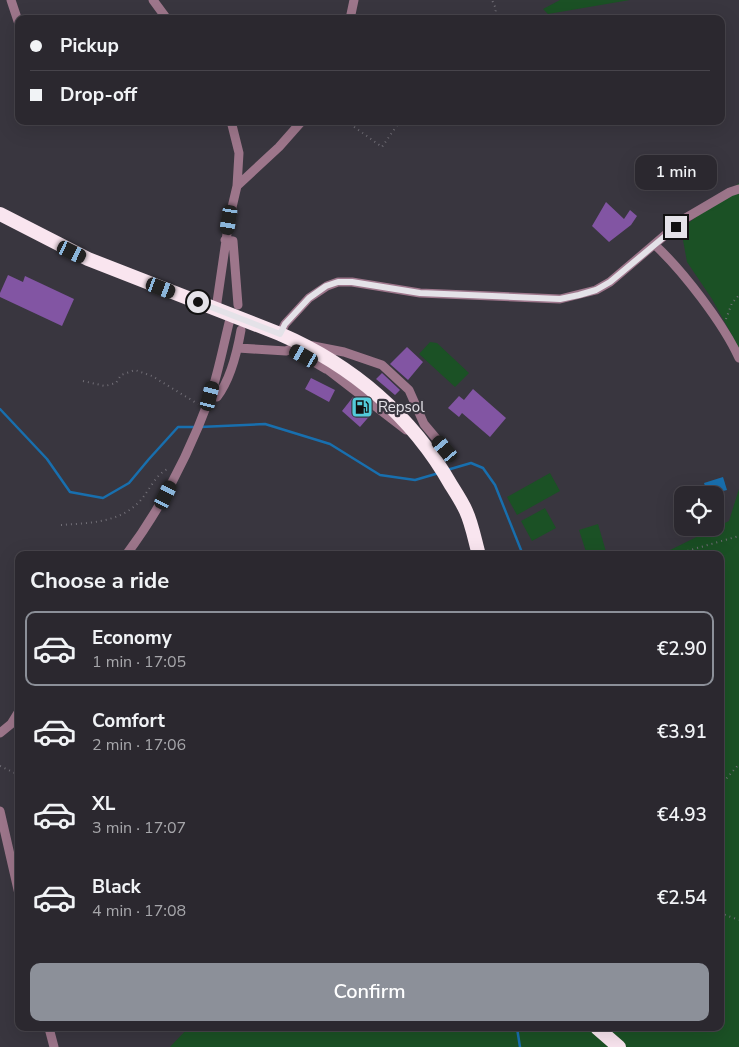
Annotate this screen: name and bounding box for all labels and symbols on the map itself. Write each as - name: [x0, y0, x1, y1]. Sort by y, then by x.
- callout: 1 min: [635, 154, 717, 190]
- car: [219, 204, 238, 236]
- route end: [665, 216, 687, 238]
- car: [55, 239, 88, 265]
- car: [144, 276, 177, 300]
- route start: [187, 291, 209, 313]
- car: [287, 342, 320, 370]
- car: [199, 380, 220, 412]
- fuel station icon: Repsol: [350, 395, 374, 419]
- place label: Repsol: [378, 397, 425, 417]
- car: [429, 433, 460, 465]
- car: [152, 478, 179, 512]

